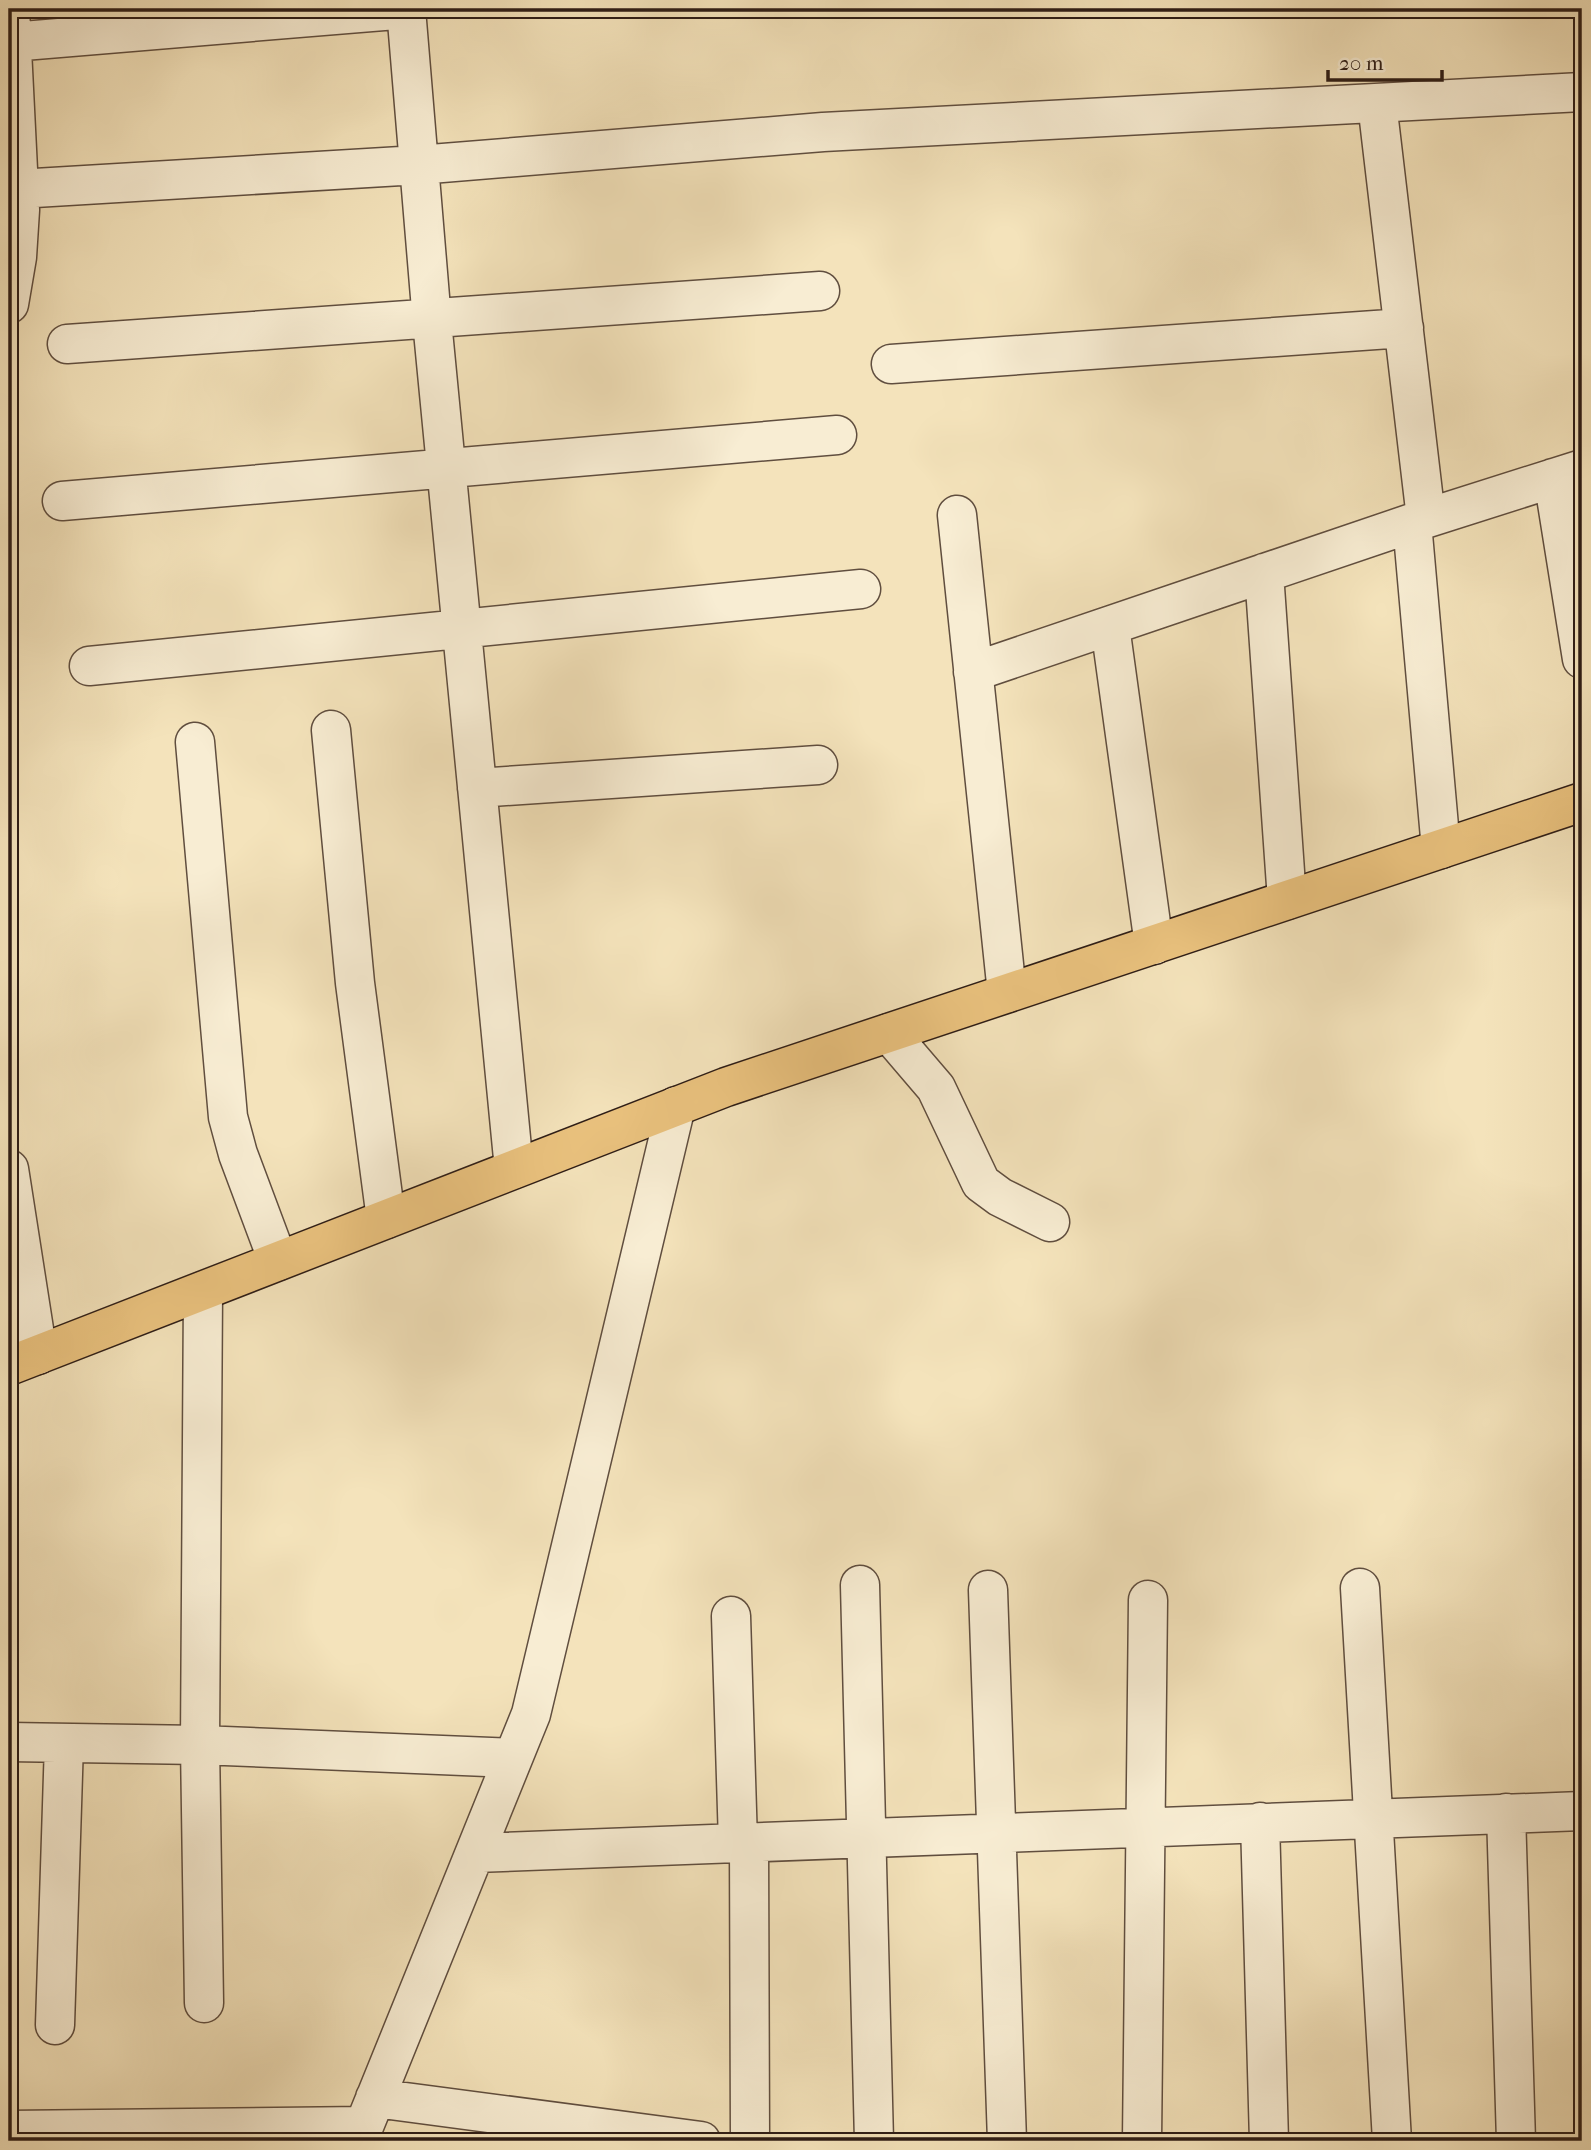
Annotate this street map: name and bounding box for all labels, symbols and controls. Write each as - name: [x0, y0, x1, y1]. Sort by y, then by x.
- scale bar: [1328, 38, 1442, 82]
- text: 20 m: [1339, 51, 1384, 75]

